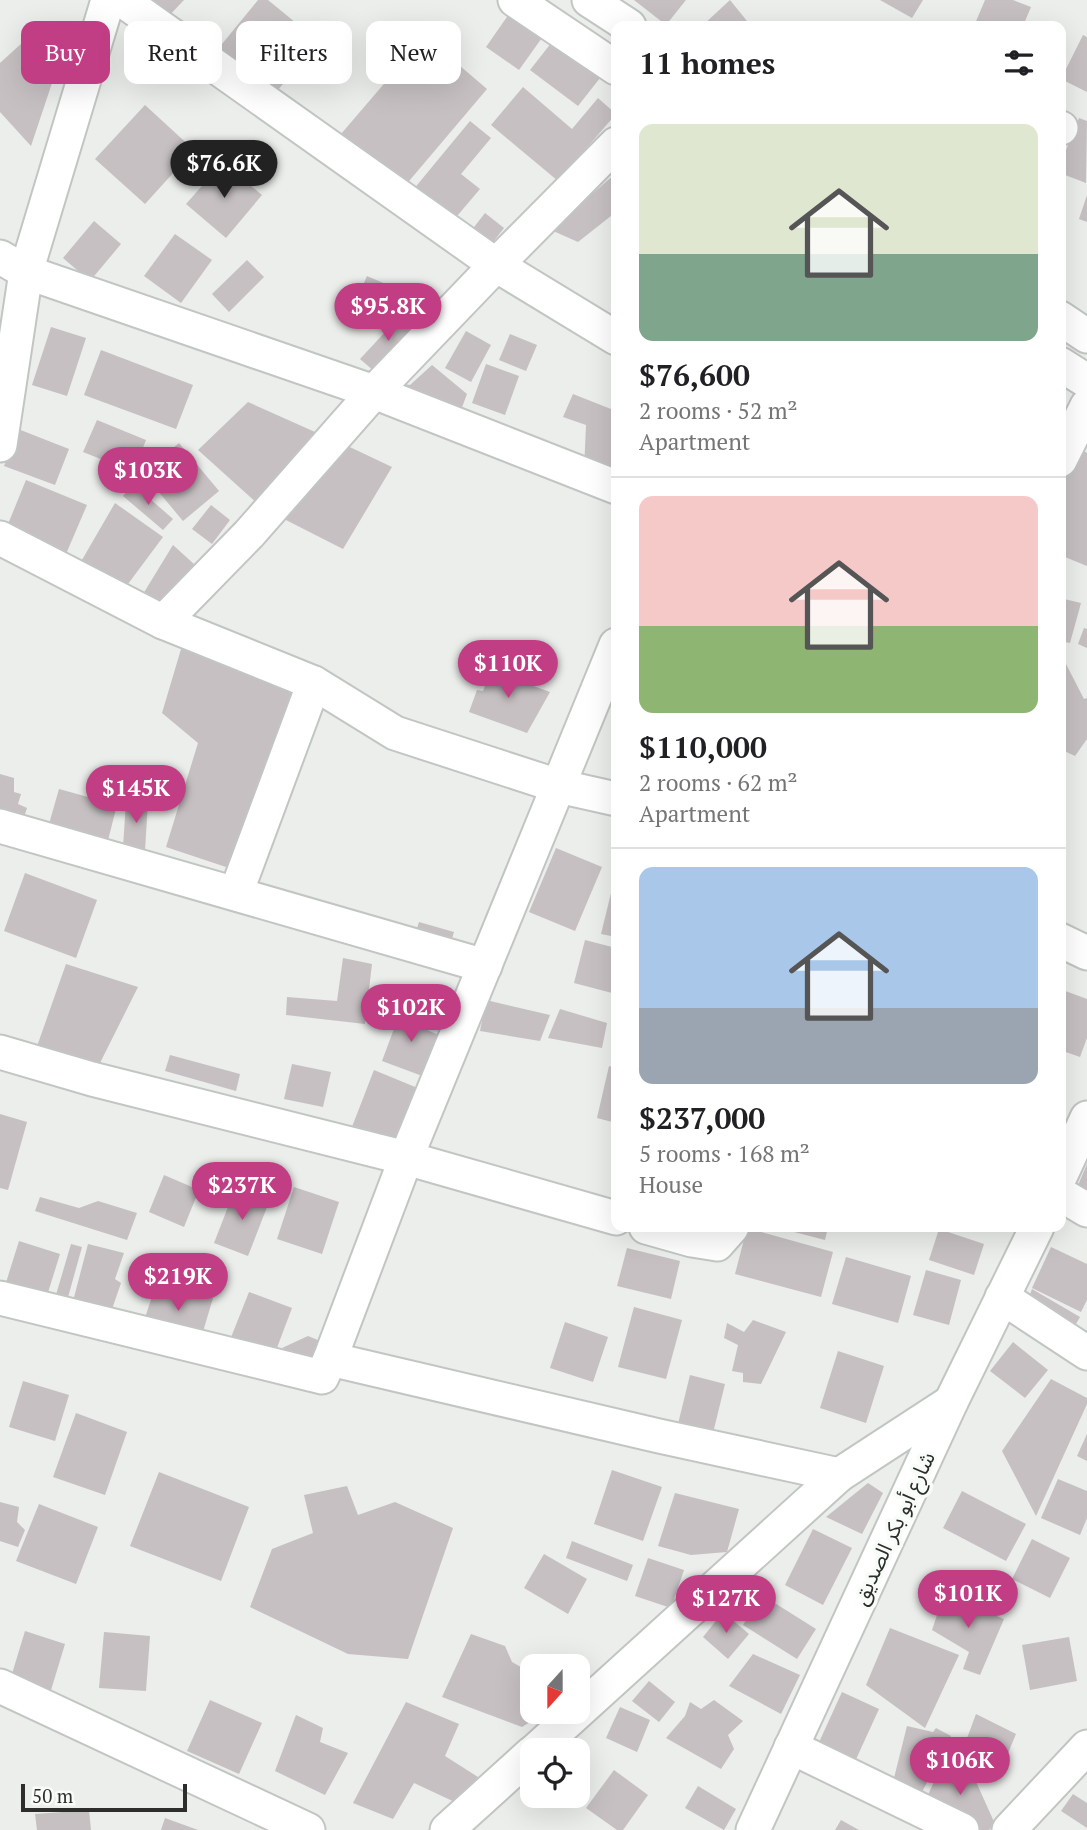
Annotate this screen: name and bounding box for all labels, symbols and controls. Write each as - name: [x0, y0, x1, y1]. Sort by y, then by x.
- chip: Buy: [21, 21, 110, 84]
- chip: Rent: [124, 21, 222, 84]
- chip: Filters: [236, 21, 352, 84]
- chip: New: [366, 21, 461, 84]
- text: 11 homes: [639, 43, 775, 83]
- icon: filters: [1000, 44, 1038, 82]
- pin: $76.6K: [167, 140, 281, 200]
- text: $76.6K: [186, 147, 262, 178]
- icon: home: [776, 170, 902, 296]
- pin: $95.8K: [331, 284, 445, 343]
- text: $95.8K: [350, 290, 426, 321]
- text: $76,600: [639, 355, 750, 395]
- text: 2 rooms · 52 m²: [639, 395, 798, 426]
- text: Apartment: [639, 426, 750, 457]
- pin: $103K: [99, 448, 197, 507]
- text: $103K: [114, 454, 182, 485]
- icon: home: [776, 542, 902, 668]
- pin: $110K: [459, 640, 557, 700]
- text: $110K: [474, 647, 542, 678]
- text: $110,000: [639, 727, 767, 767]
- pin: $145K: [87, 766, 185, 825]
- text: 2 rooms · 62 m²: [639, 767, 798, 798]
- text: $145K: [102, 772, 170, 803]
- text: Apartment: [639, 798, 750, 829]
- icon: home: [776, 913, 902, 1039]
- pin: $102K: [362, 984, 460, 1044]
- text: $102K: [377, 991, 445, 1022]
- text: $237,000: [639, 1098, 765, 1138]
- text: 5 rooms · 168 m²: [639, 1138, 810, 1169]
- pin: $237K: [193, 1162, 291, 1222]
- text: $237K: [208, 1169, 276, 1200]
- text: House: [639, 1169, 703, 1200]
- pin: $219K: [129, 1254, 227, 1313]
- text: $219K: [144, 1260, 212, 1291]
- street label: شارع أبو بكر الصديق: [845, 1447, 943, 1610]
- pin: $101K: [919, 1570, 1017, 1630]
- pin: $127K: [677, 1576, 775, 1635]
- text: $101K: [934, 1577, 1002, 1608]
- text: $127K: [692, 1582, 760, 1613]
- north arrow: [520, 1654, 590, 1724]
- map controls: [520, 1654, 590, 1808]
- button: locate: [520, 1738, 590, 1808]
- pin: $106K: [911, 1738, 1009, 1797]
- text: $106K: [926, 1744, 994, 1775]
- scale bar: [21, 1781, 187, 1813]
- text: 50 m: [32, 1783, 73, 1808]

